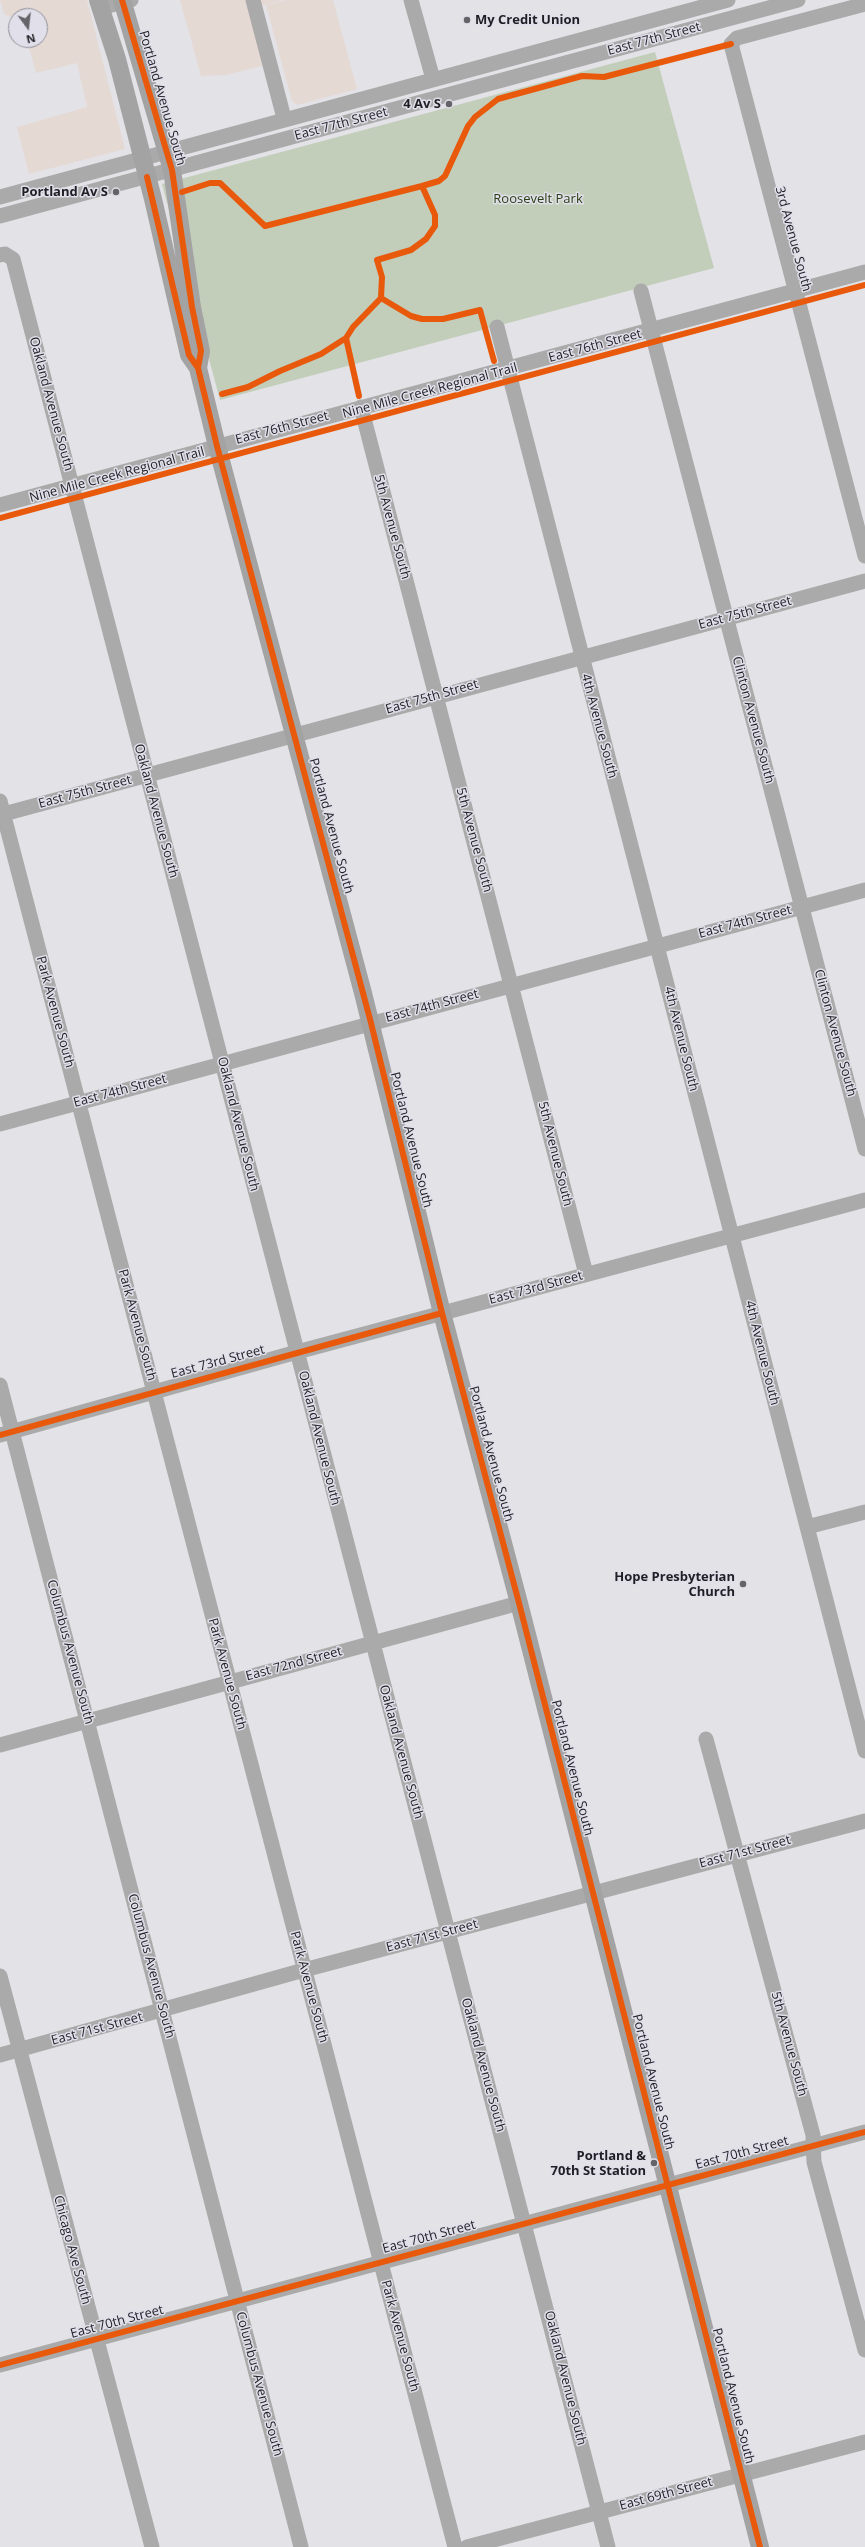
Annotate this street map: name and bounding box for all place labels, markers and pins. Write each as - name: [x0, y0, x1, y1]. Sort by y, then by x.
- place label: My Credit Union: [475, 12, 580, 28]
- marker: My Credit Union: [462, 15, 472, 25]
- place label: 4 Av S: [403, 96, 441, 112]
- marker: 4 Av S: [444, 99, 454, 109]
- place label: Portland Av S: [21, 184, 108, 200]
- marker: Portland Av S: [111, 187, 121, 197]
- place label: Hope Presbyterian Church: [614, 1569, 735, 1600]
- marker: Hope Presbyterian Church: [738, 1579, 748, 1589]
- place label: Portland & 70th St Station: [551, 2148, 646, 2179]
- marker: Portland & 70th St Station: [649, 2158, 659, 2168]

